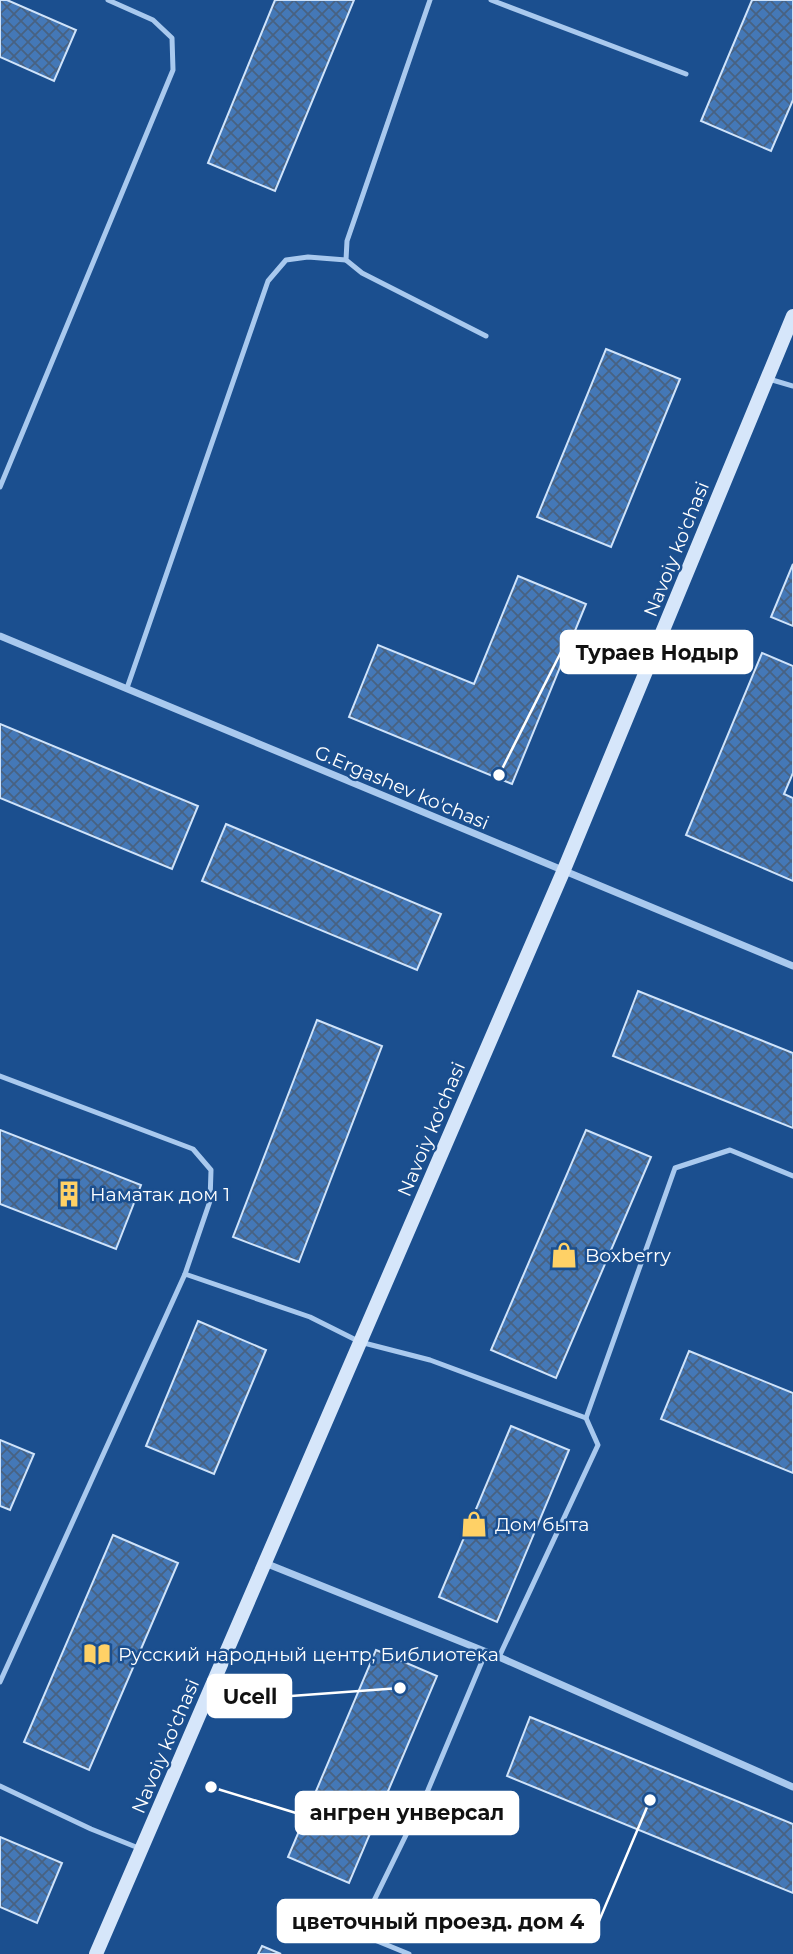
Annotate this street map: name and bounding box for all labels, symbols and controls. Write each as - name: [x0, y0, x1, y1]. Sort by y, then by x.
- street label: Navoiy ko'chasi: [639, 478, 714, 620]
- callout: Тураев Нодыр: [561, 631, 752, 673]
- text: Тураев Нодыр: [575, 640, 739, 665]
- street label: G.Ergashev ko'chasi: [311, 740, 492, 835]
- street label: Navoiy ko'chasi: [393, 1059, 470, 1200]
- building icon: Наматак дом 1: [54, 1179, 84, 1209]
- place label: Наматак дом 1: [90, 1183, 230, 1206]
- shop icon: Boxberry: [549, 1240, 579, 1270]
- place label: Boxberry: [585, 1244, 671, 1267]
- shop icon: Дом быта: [459, 1509, 489, 1539]
- place label: Дом быта: [495, 1513, 589, 1536]
- library icon: Русский народный центр, Библиотека: [82, 1639, 112, 1669]
- place label: Русский народный центр, Библиотека: [118, 1643, 499, 1666]
- callout: Ucell: [208, 1675, 291, 1717]
- street label: Navoiy ko'chasi: [127, 1676, 204, 1817]
- text: Ucell: [223, 1684, 277, 1709]
- callout: ангрен унверсал: [296, 1792, 518, 1834]
- text: ангрен унверсал: [310, 1800, 504, 1825]
- callout: цветочный проезд. дом 4: [278, 1900, 599, 1942]
- text: цветочный проезд. дом 4: [292, 1909, 585, 1934]

